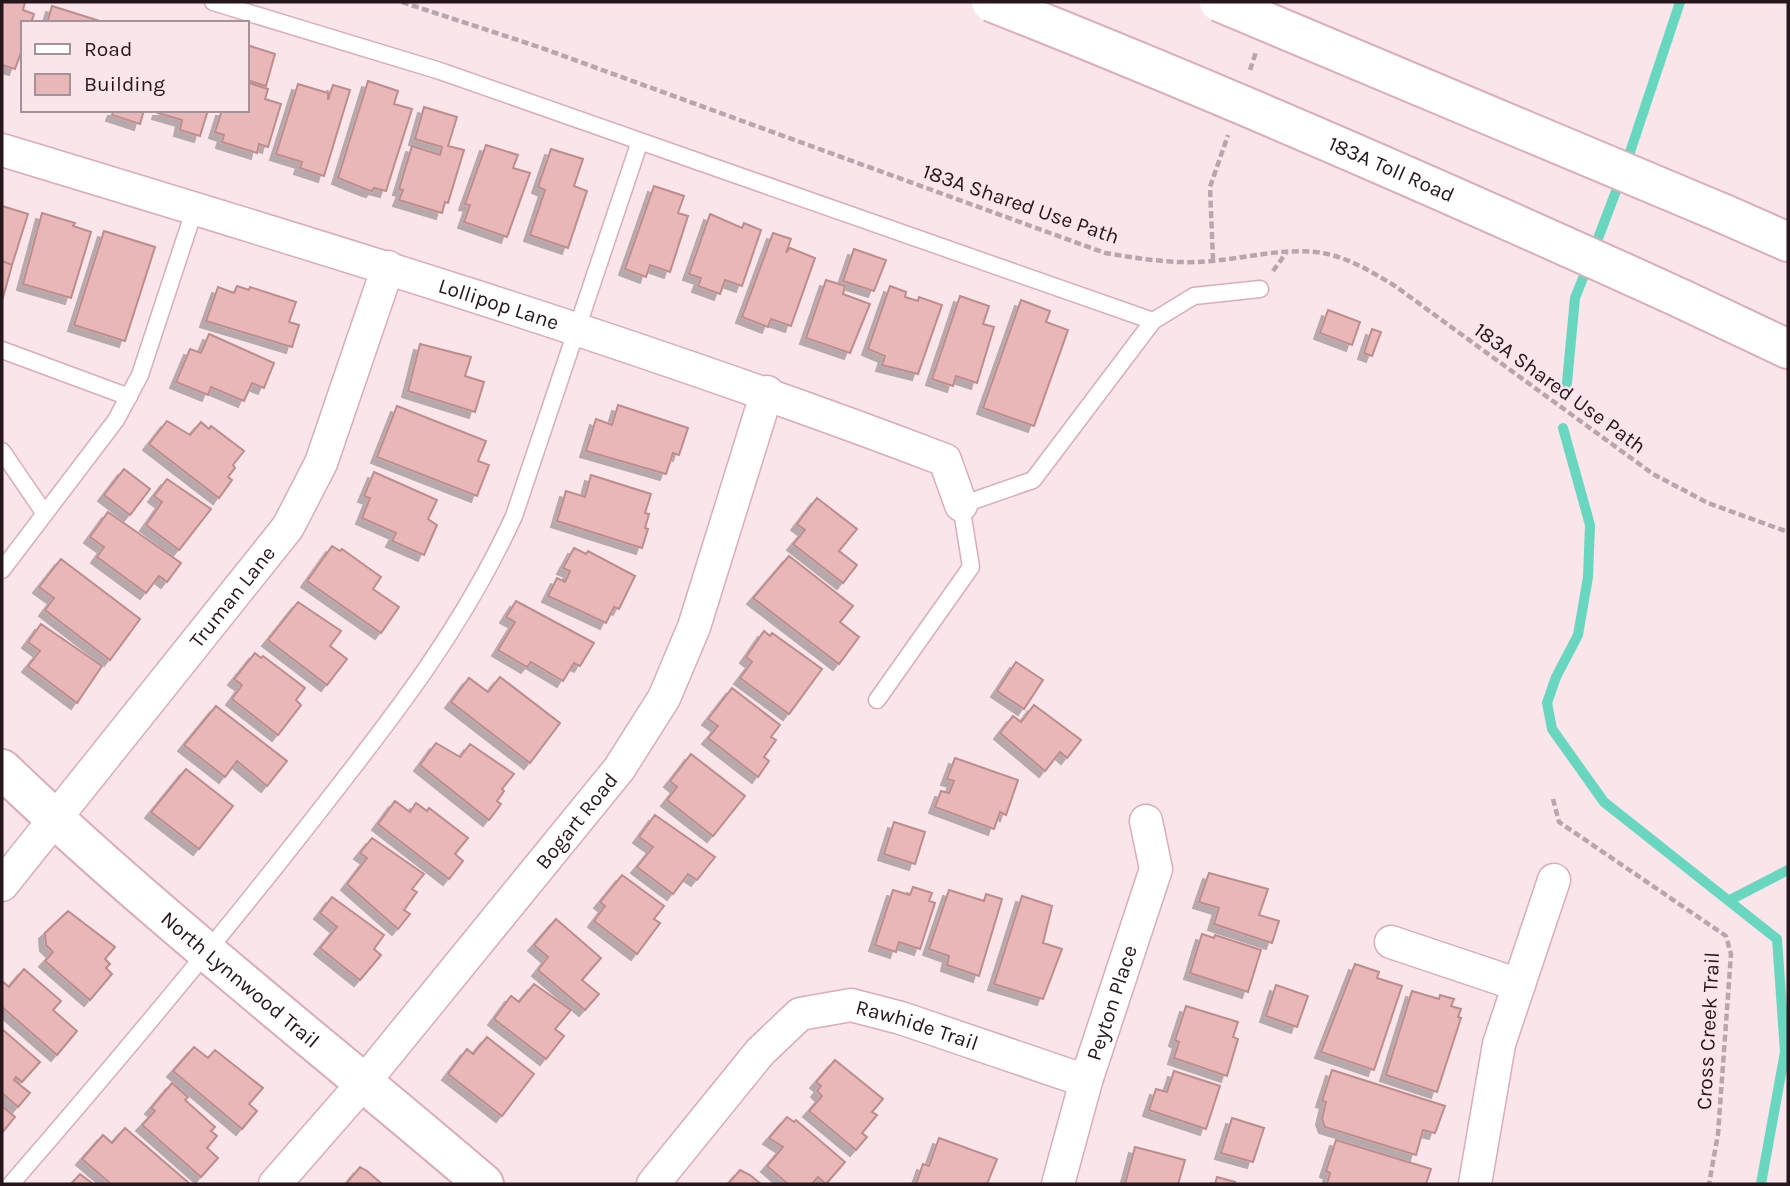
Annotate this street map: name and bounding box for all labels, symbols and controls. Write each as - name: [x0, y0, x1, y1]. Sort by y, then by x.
- legend: [21, 21, 248, 112]
- text: Road: [84, 37, 132, 61]
- text: Building: [84, 72, 165, 96]
- street label: 183A Toll Road: [1325, 131, 1458, 207]
- street label: 183A Shared Use Path: [920, 159, 1122, 249]
- street label: Lollipop Lane: [435, 273, 562, 335]
- street label: 183A Shared Use Path: [1469, 318, 1651, 458]
- street label: Truman Lane: [185, 541, 280, 652]
- street label: Bogart Road: [530, 768, 623, 874]
- street label: North Lynnwood Trail: [156, 906, 324, 1053]
- street label: Peyton Place: [1082, 942, 1142, 1064]
- street label: Cross Creek Trail: [1692, 951, 1724, 1111]
- street label: Rawhide Trail: [853, 995, 982, 1055]

